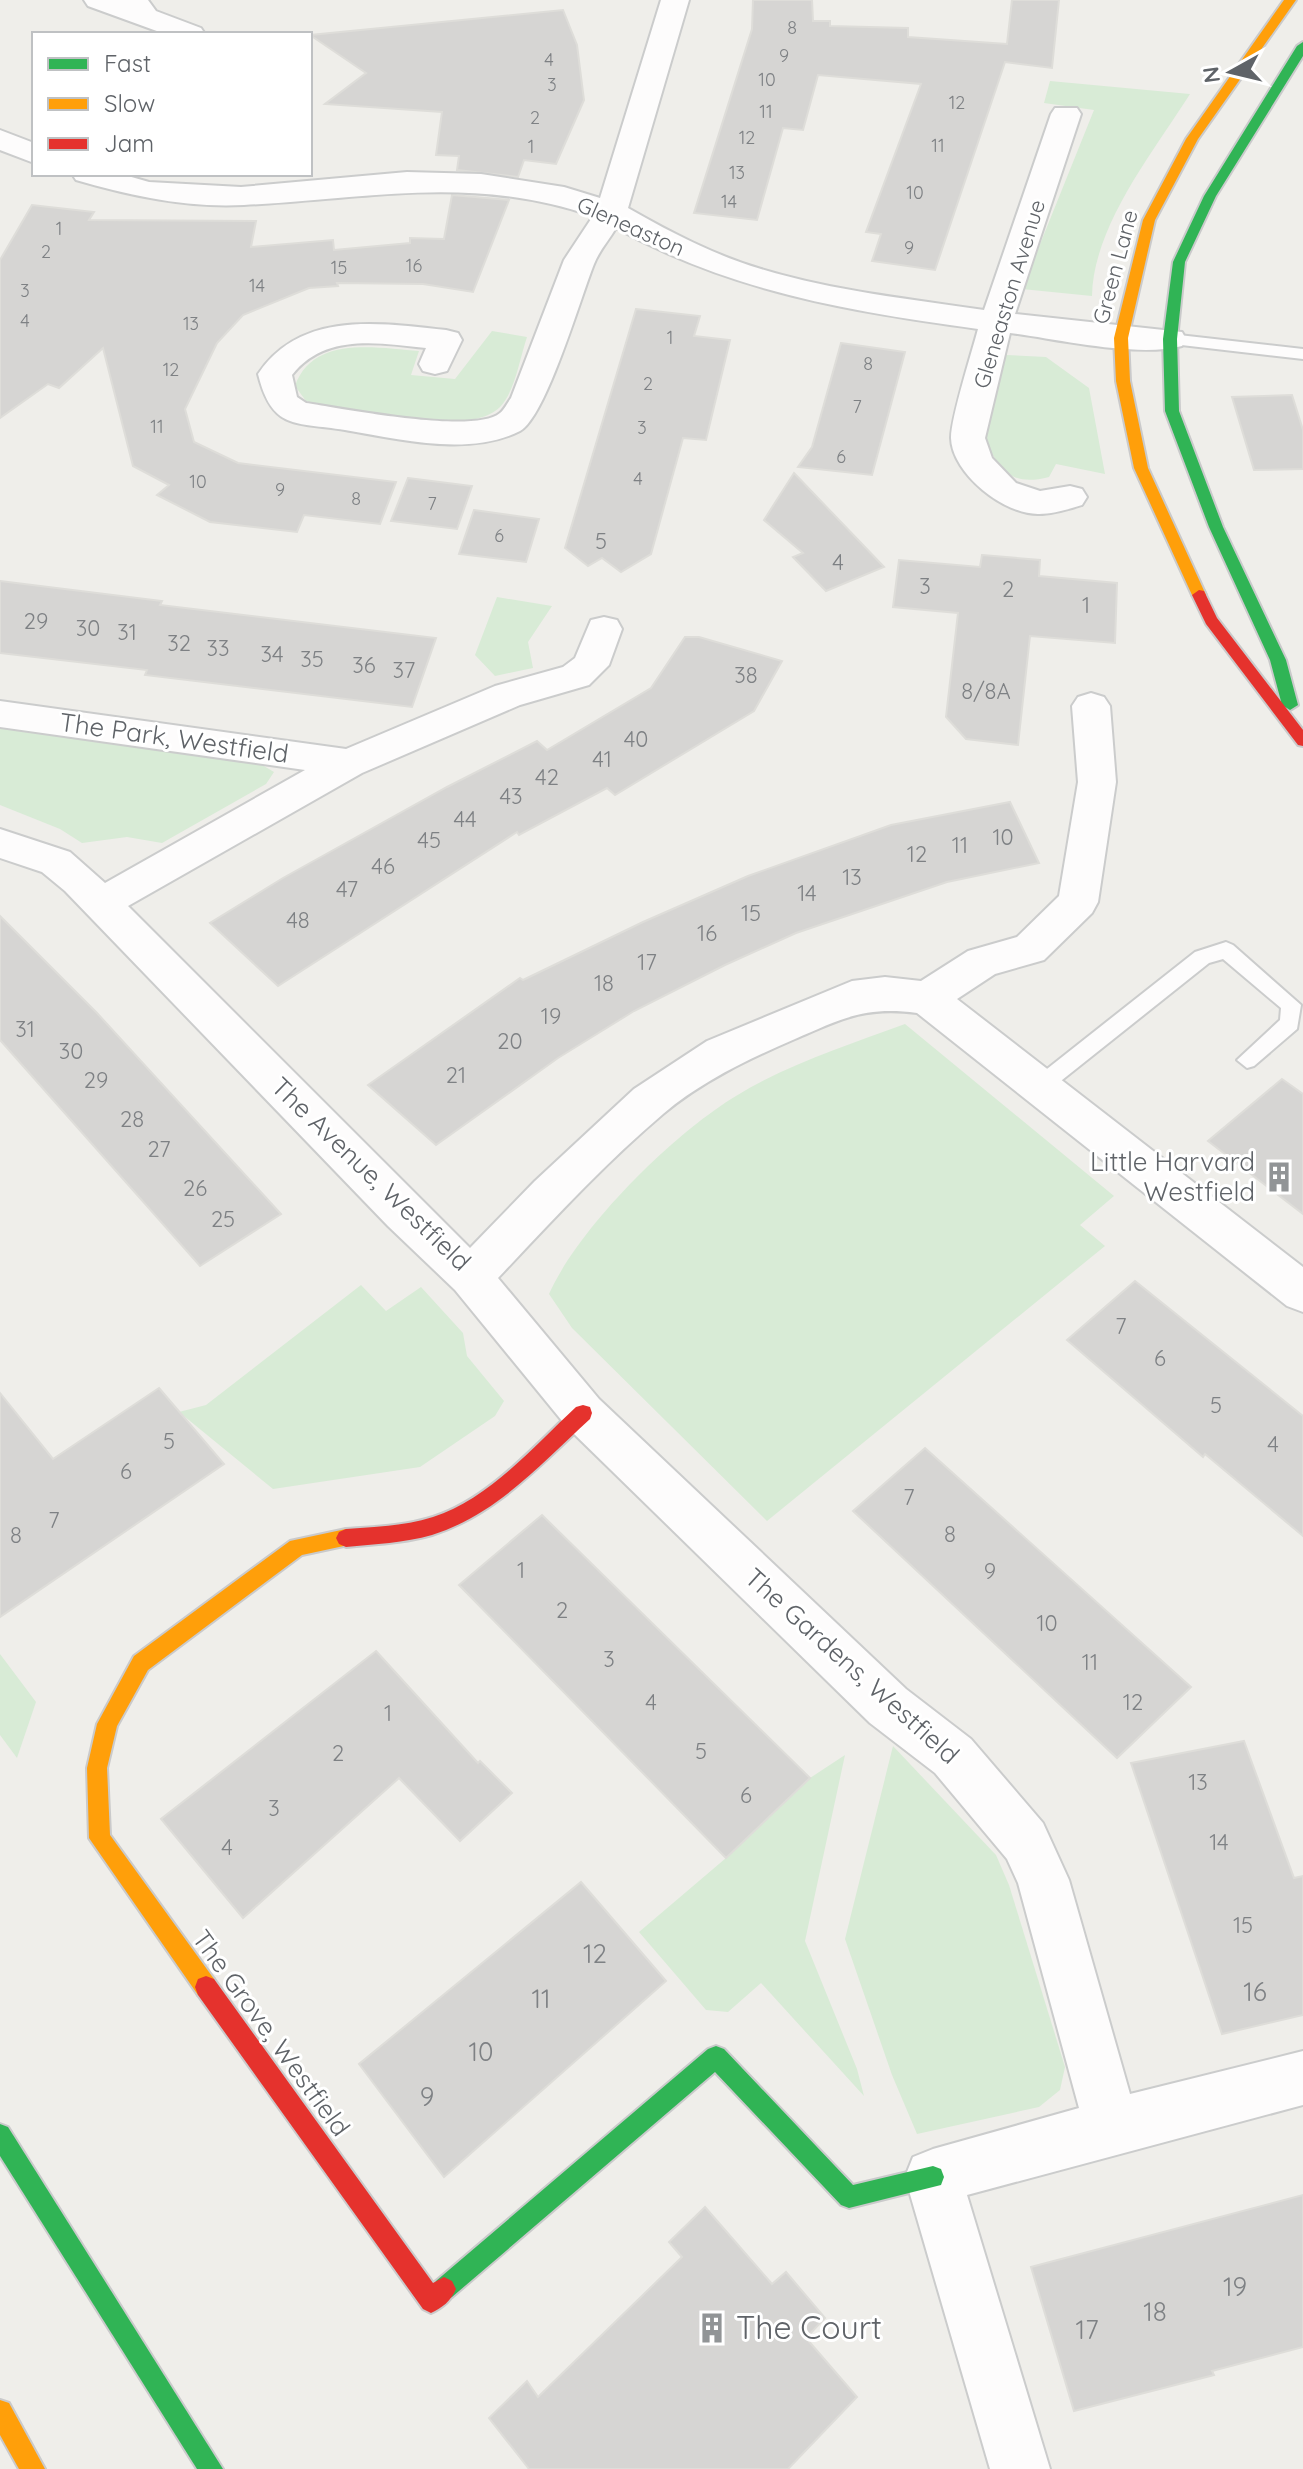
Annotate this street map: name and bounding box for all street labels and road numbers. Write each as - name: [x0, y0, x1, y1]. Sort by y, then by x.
- street label: Gleneaston: [573, 190, 689, 262]
- street label: Gleneaston Avenue: [967, 196, 1051, 392]
- street label: Green Lane: [1086, 207, 1144, 327]
- street label: The Park, Westfield: [57, 705, 291, 770]
- street label: The Avenue, Westfield: [265, 1070, 478, 1277]
- street label: The Gardens, Westfield: [738, 1561, 966, 1771]
- street label: The Grove, Westfield: [185, 1923, 357, 2142]

